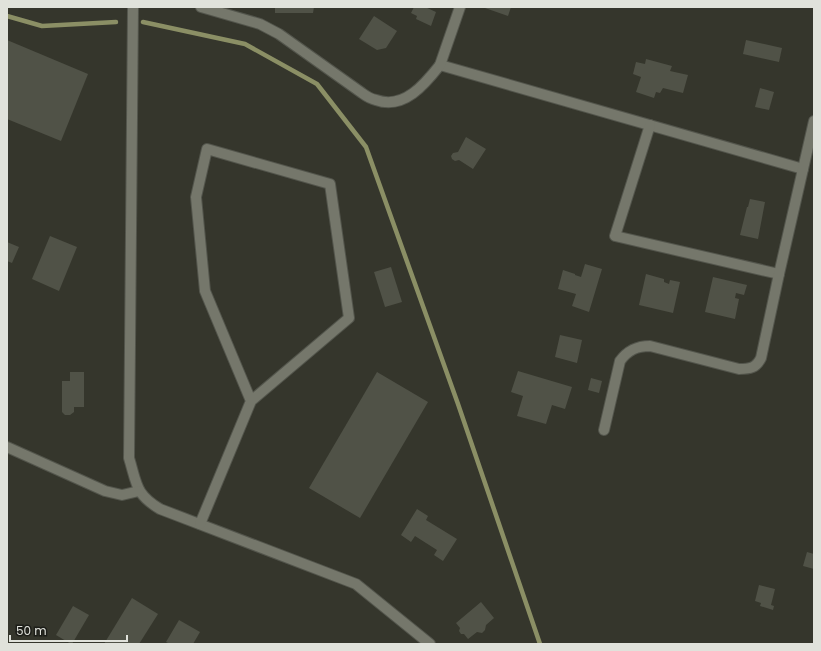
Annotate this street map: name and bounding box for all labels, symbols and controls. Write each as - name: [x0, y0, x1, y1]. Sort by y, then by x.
- scale bar: [10, 617, 127, 643]
- text: 50 m: [16, 622, 47, 639]

